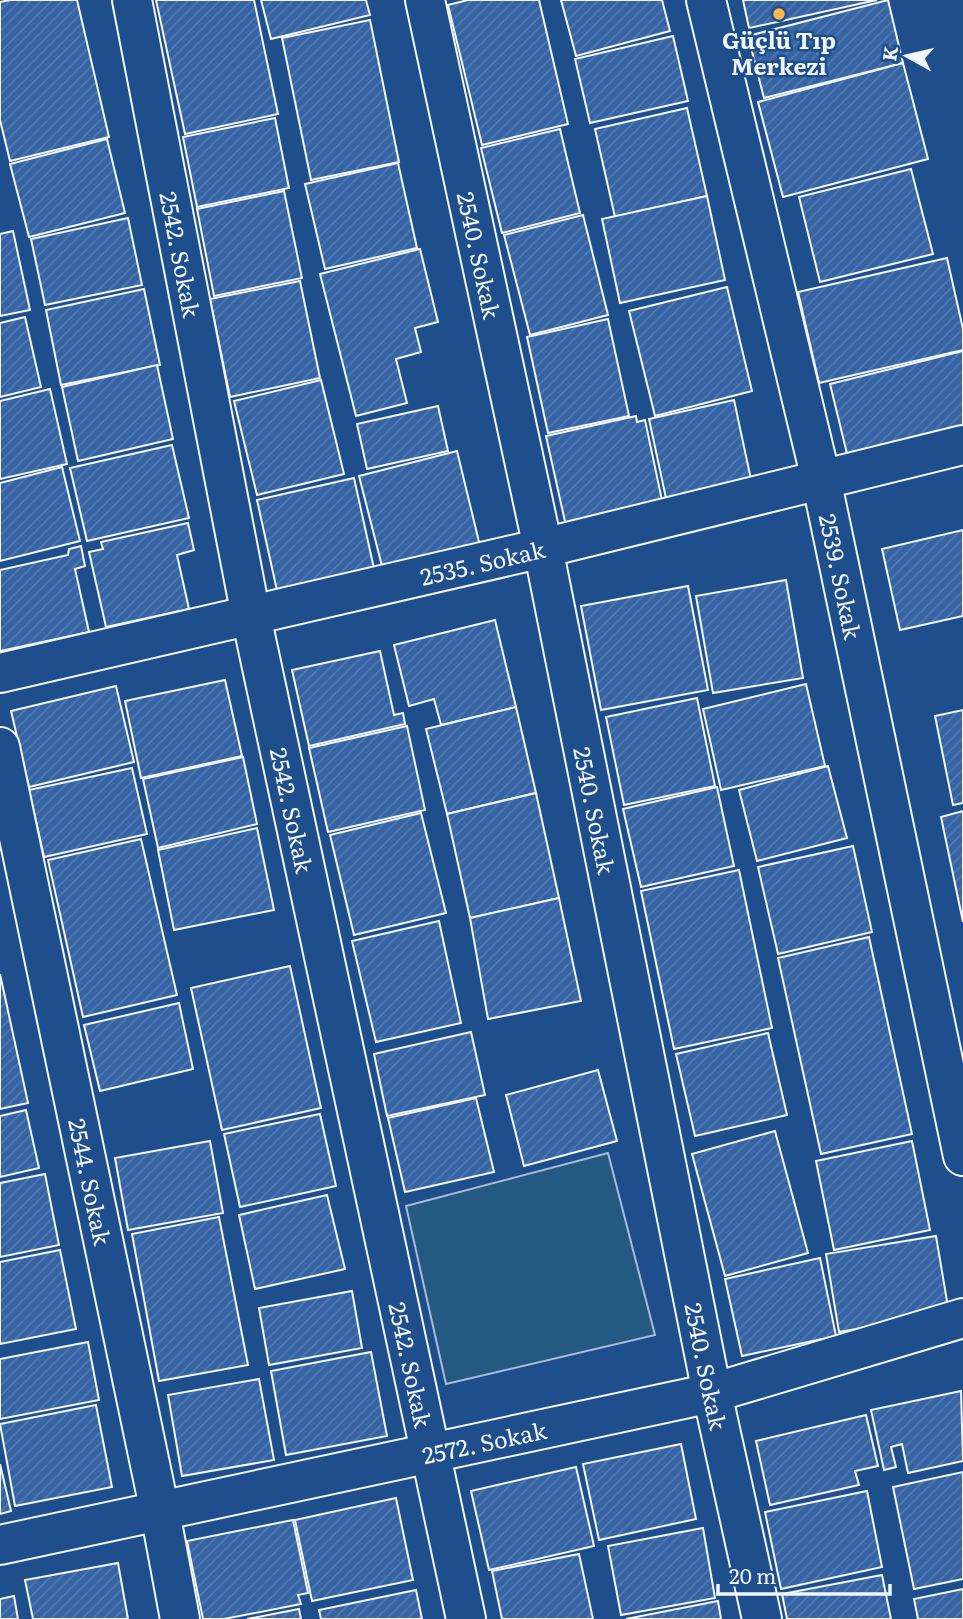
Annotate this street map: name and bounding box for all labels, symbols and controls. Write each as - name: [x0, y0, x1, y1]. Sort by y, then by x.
- marker: Güçlü Tıp Merkezi: [771, 6, 787, 22]
- north arrow: [872, 21, 942, 91]
- place label: Güçlü Tıp Merkezi: [722, 22, 836, 82]
- text: K: [874, 44, 904, 63]
- street label: 2542. Sokak: [152, 189, 210, 321]
- street label: 2540. Sokak: [450, 189, 510, 323]
- street label: 2539. Sokak: [812, 510, 871, 643]
- street label: 2535. Sokak: [417, 531, 549, 593]
- street label: 2542. Sokak: [263, 744, 323, 877]
- street label: 2540. Sokak: [566, 744, 625, 878]
- street label: 2544. Sokak: [61, 1115, 121, 1249]
- street label: 2542. Sokak: [382, 1299, 442, 1431]
- street label: 2540. Sokak: [677, 1300, 737, 1434]
- street label: 2572. Sokak: [419, 1412, 550, 1471]
- scale bar: [718, 1552, 890, 1596]
- text: 20 m: [729, 1559, 776, 1590]

